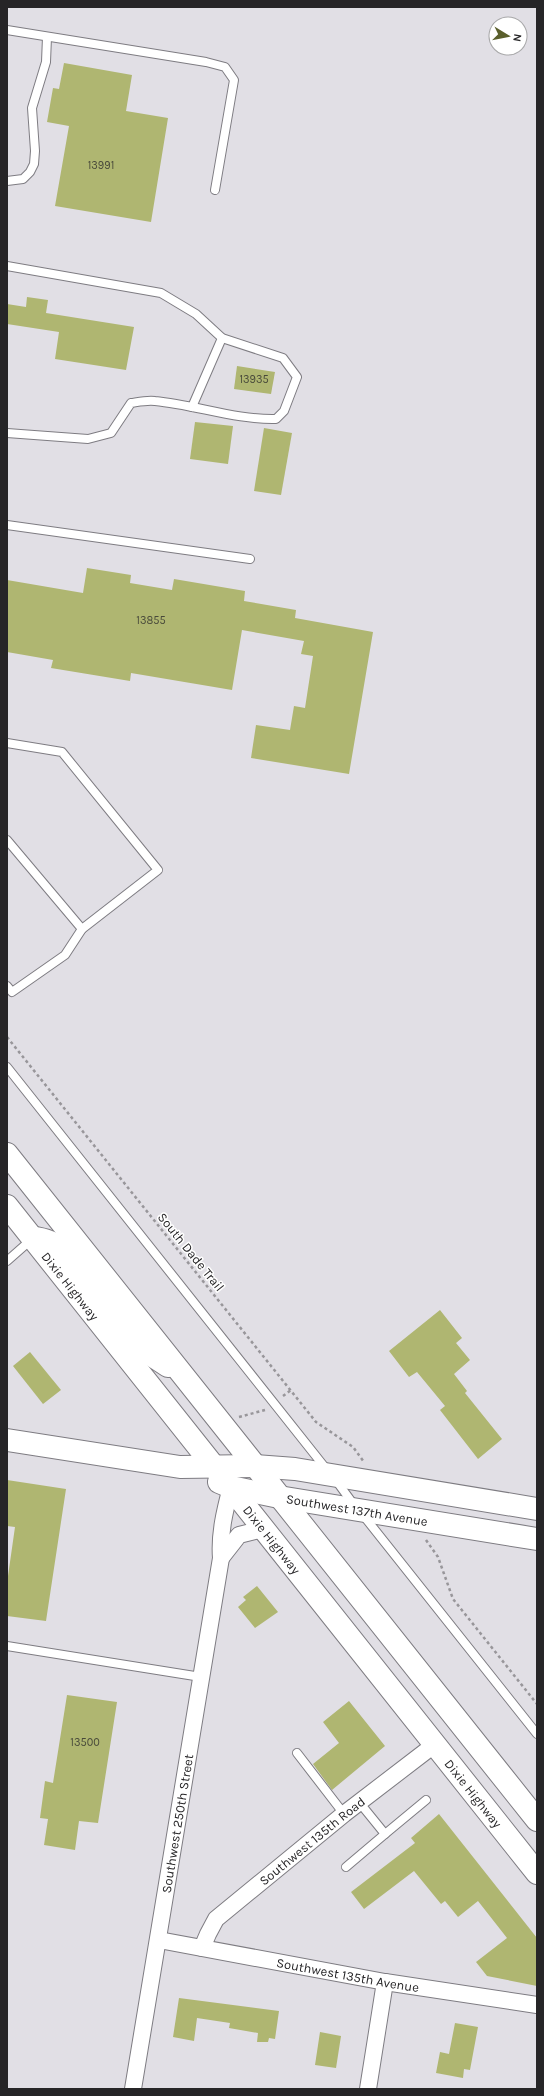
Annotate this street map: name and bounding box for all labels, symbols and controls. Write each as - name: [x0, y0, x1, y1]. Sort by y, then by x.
- north arrow: [488, 16, 528, 56]
- text: N: [510, 33, 524, 43]
- house number: 13991: [88, 159, 114, 172]
- house number: 13935: [239, 373, 269, 386]
- house number: 13855: [136, 614, 166, 627]
- street label: South Dade Trail: [155, 1210, 227, 1294]
- street label: Dixie Highway: [39, 1249, 102, 1323]
- street label: Southwest 137th Avenue: [285, 1491, 429, 1529]
- street label: Dixie Highway: [240, 1502, 304, 1577]
- house number: 13500: [70, 1736, 100, 1749]
- street label: Southwest 250th Street: [158, 1753, 196, 1894]
- street label: Dixie Highway: [442, 1756, 505, 1830]
- street label: Southwest 135th Road: [256, 1793, 368, 1888]
- street label: Southwest 135th Avenue: [275, 1955, 420, 1995]

